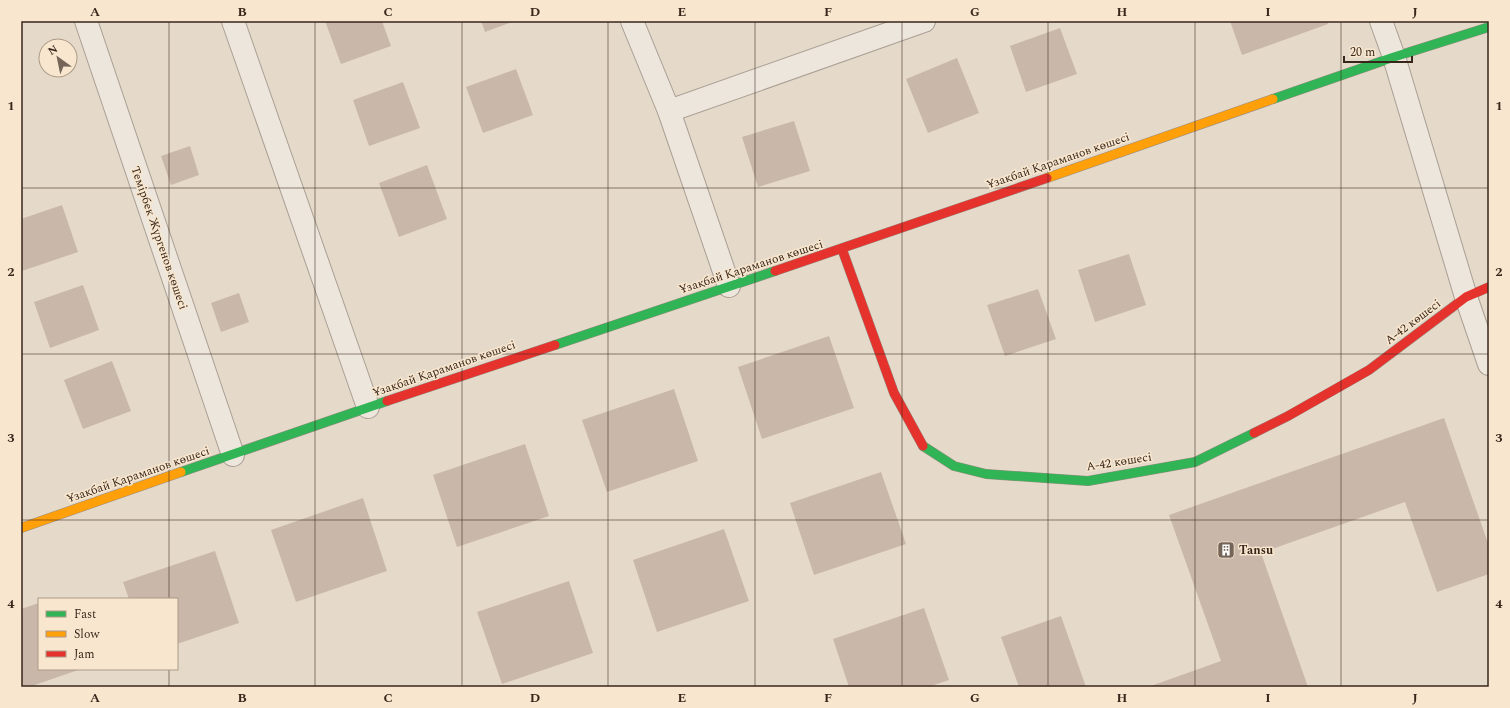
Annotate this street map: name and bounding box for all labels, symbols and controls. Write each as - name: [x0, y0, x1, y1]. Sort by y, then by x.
- text: A: [90, 2, 100, 22]
- text: B: [237, 2, 247, 22]
- text: C: [383, 2, 393, 22]
- text: D: [530, 2, 540, 22]
- text: E: [678, 2, 687, 22]
- text: F: [824, 2, 832, 22]
- text: G: [970, 2, 980, 22]
- text: H: [1117, 2, 1128, 22]
- text: I: [1265, 2, 1271, 22]
- text: J: [1412, 2, 1418, 22]
- north arrow: [38, 38, 78, 78]
- scale bar: [1344, 38, 1412, 64]
- text: N: [44, 40, 61, 60]
- text: 20 m: [1350, 43, 1375, 62]
- text: 1: [7, 96, 15, 116]
- text: 1: [1495, 96, 1503, 116]
- street label: Ұзақбай Қараманов көшесі: [984, 127, 1133, 195]
- street label: Темірбек Жүргенов көшесі: [126, 164, 193, 312]
- street label: Ұзақбай Қараманов көшесі: [676, 235, 826, 299]
- text: 2: [7, 262, 15, 282]
- text: 2: [1495, 262, 1503, 282]
- street label: А-42 көшесі: [1381, 294, 1445, 349]
- street label: Ұзақбай Қараманов көшесі: [370, 335, 519, 403]
- text: 3: [7, 428, 15, 448]
- text: 3: [1495, 428, 1503, 448]
- street label: Ұзақбай Қараманов көшесі: [64, 441, 213, 509]
- street label: А-42 көшесі: [1085, 447, 1153, 477]
- building icon: Tansu: [1216, 540, 1236, 560]
- place label: Tansu: [1239, 541, 1273, 560]
- text: 4: [7, 594, 15, 614]
- text: 4: [1495, 594, 1503, 614]
- legend: [38, 598, 178, 670]
- text: Fast: [74, 605, 96, 624]
- text: Slow: [74, 625, 100, 644]
- text: Jam: [74, 645, 95, 664]
- text: A: [90, 688, 100, 708]
- text: B: [237, 688, 247, 708]
- text: C: [383, 688, 393, 708]
- text: D: [530, 688, 540, 708]
- text: E: [678, 688, 687, 708]
- text: F: [824, 688, 832, 708]
- text: G: [970, 688, 980, 708]
- text: H: [1117, 688, 1128, 708]
- text: I: [1265, 688, 1271, 708]
- text: J: [1412, 688, 1418, 708]

